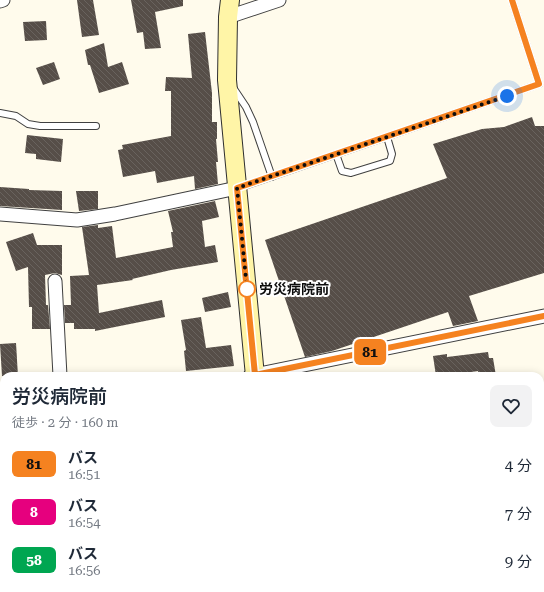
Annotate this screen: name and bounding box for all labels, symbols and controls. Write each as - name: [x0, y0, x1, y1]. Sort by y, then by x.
- your location: [497, 86, 517, 106]
- marker: 労災病院前: [238, 280, 256, 298]
- place label: 労災病院前: [259, 281, 329, 297]
- line badge: 81: [352, 339, 388, 365]
- text: 81: [362, 344, 378, 360]
- text: 労災病院前: [12, 385, 107, 408]
- button: heart: [490, 385, 532, 427]
- text: 徒歩 · 2 分 · 160 m: [12, 415, 118, 430]
- text: バス: [68, 449, 98, 467]
- text: 81: [26, 456, 42, 472]
- text: 4 分: [505, 457, 532, 475]
- text: 16:51: [68, 467, 100, 482]
- text: バス: [68, 497, 98, 515]
- text: 8: [30, 504, 38, 520]
- text: 7 分: [505, 505, 532, 523]
- text: 16:54: [68, 515, 100, 530]
- text: バス: [68, 545, 98, 563]
- text: 58: [26, 552, 42, 568]
- text: 9 分: [505, 553, 532, 571]
- text: 16:56: [68, 563, 100, 578]

